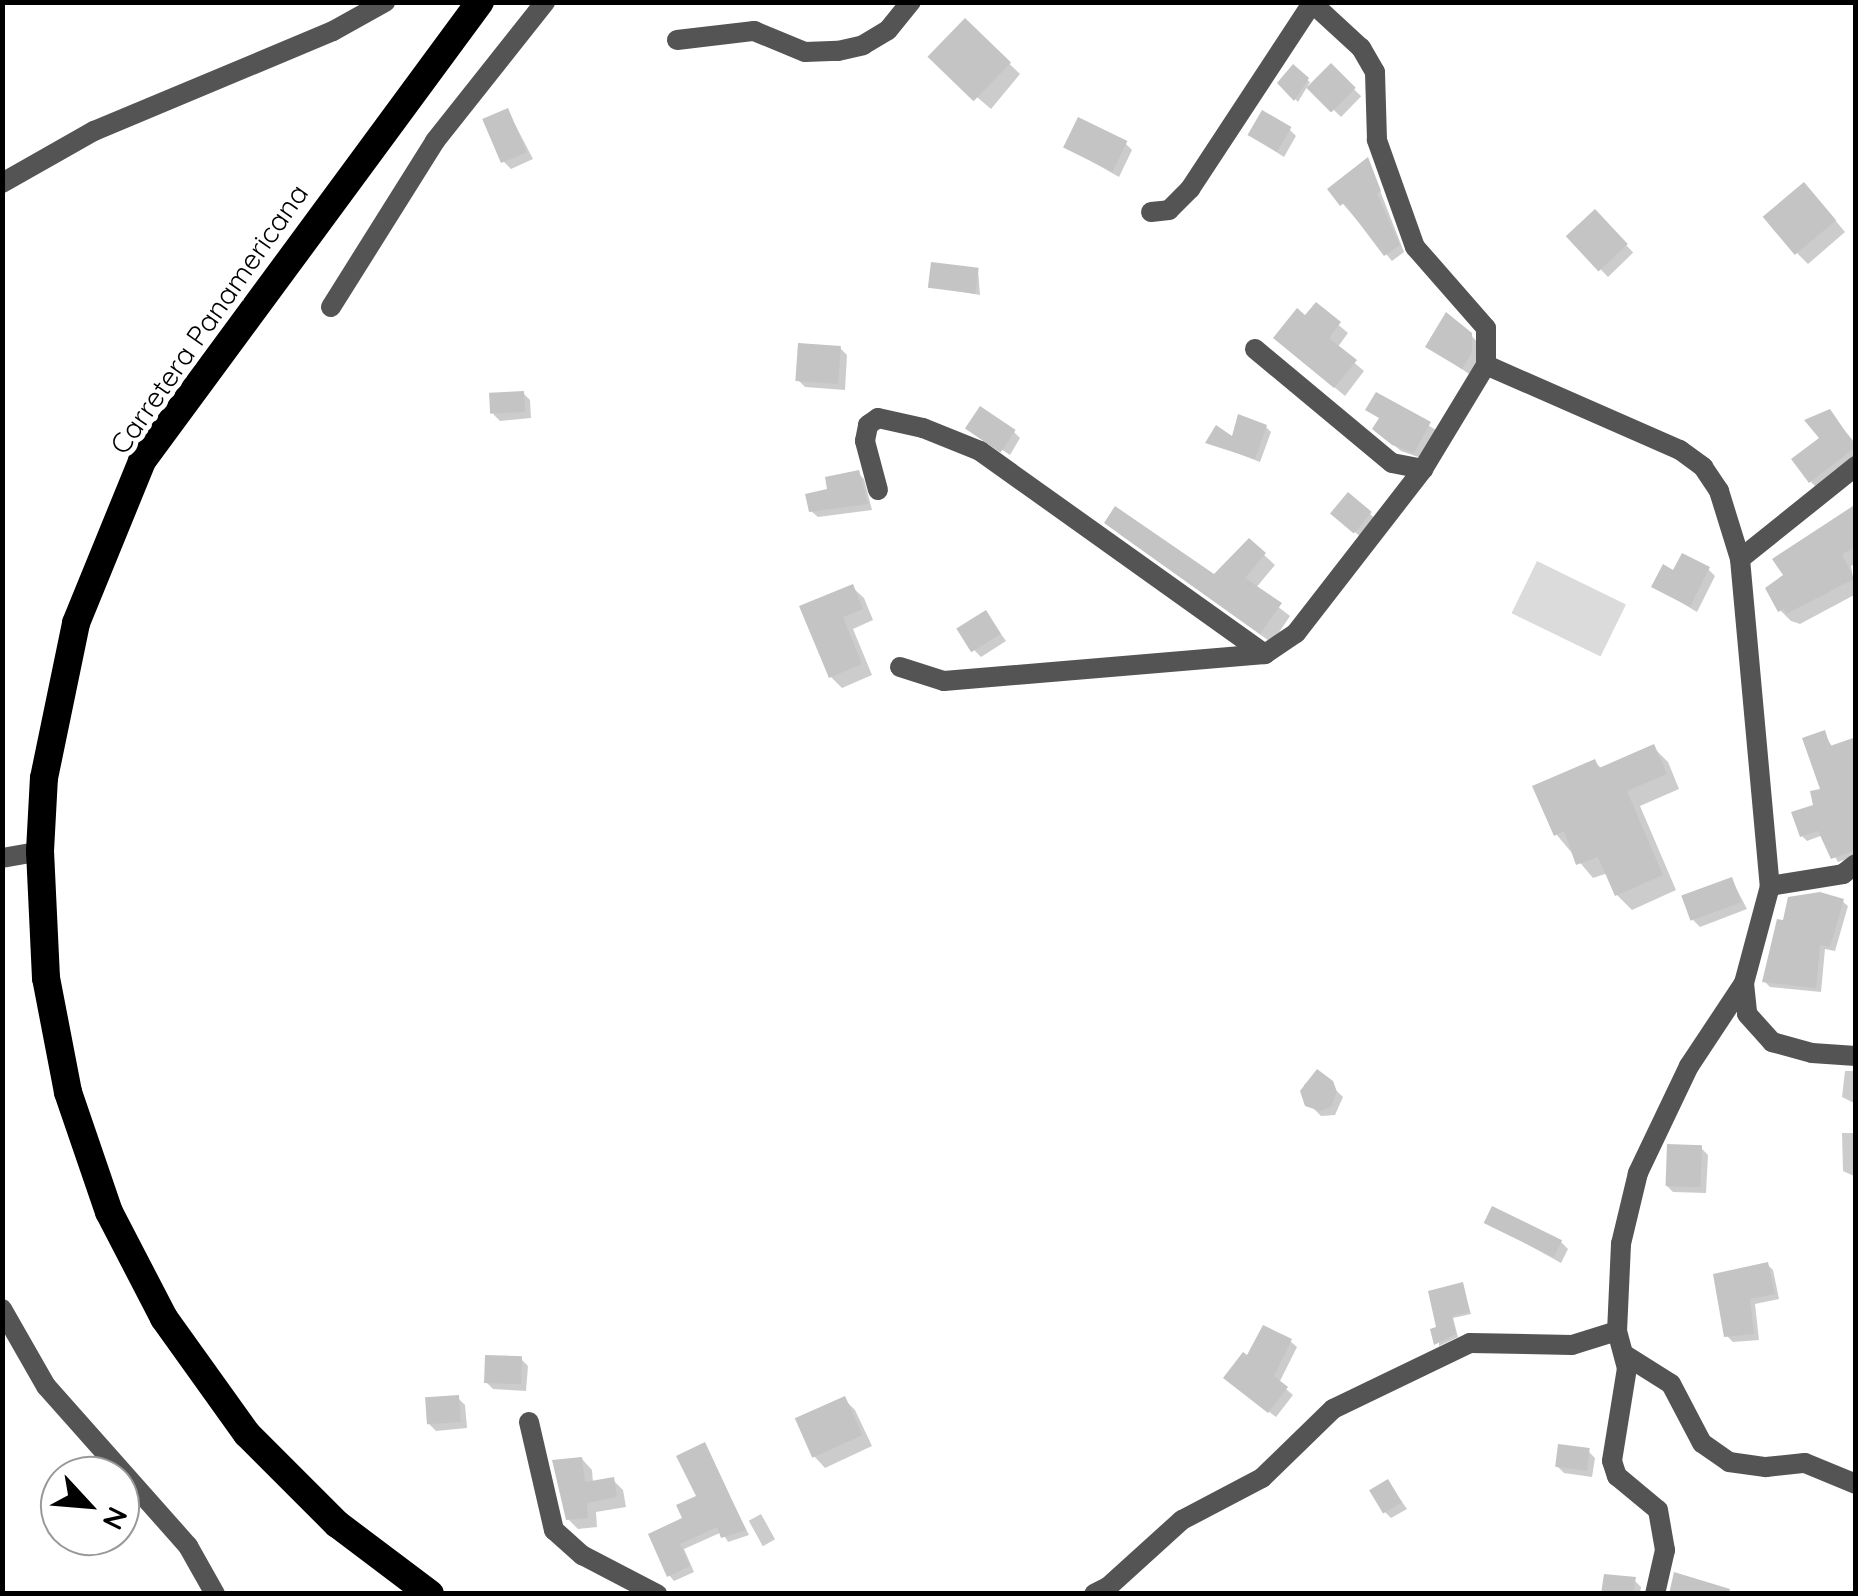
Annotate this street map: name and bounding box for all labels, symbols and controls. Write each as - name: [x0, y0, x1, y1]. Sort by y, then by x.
- street label: Carretera Panamericana: [103, 178, 315, 460]
- north arrow: [40, 1456, 140, 1556]
- text: N: [95, 1502, 136, 1535]

